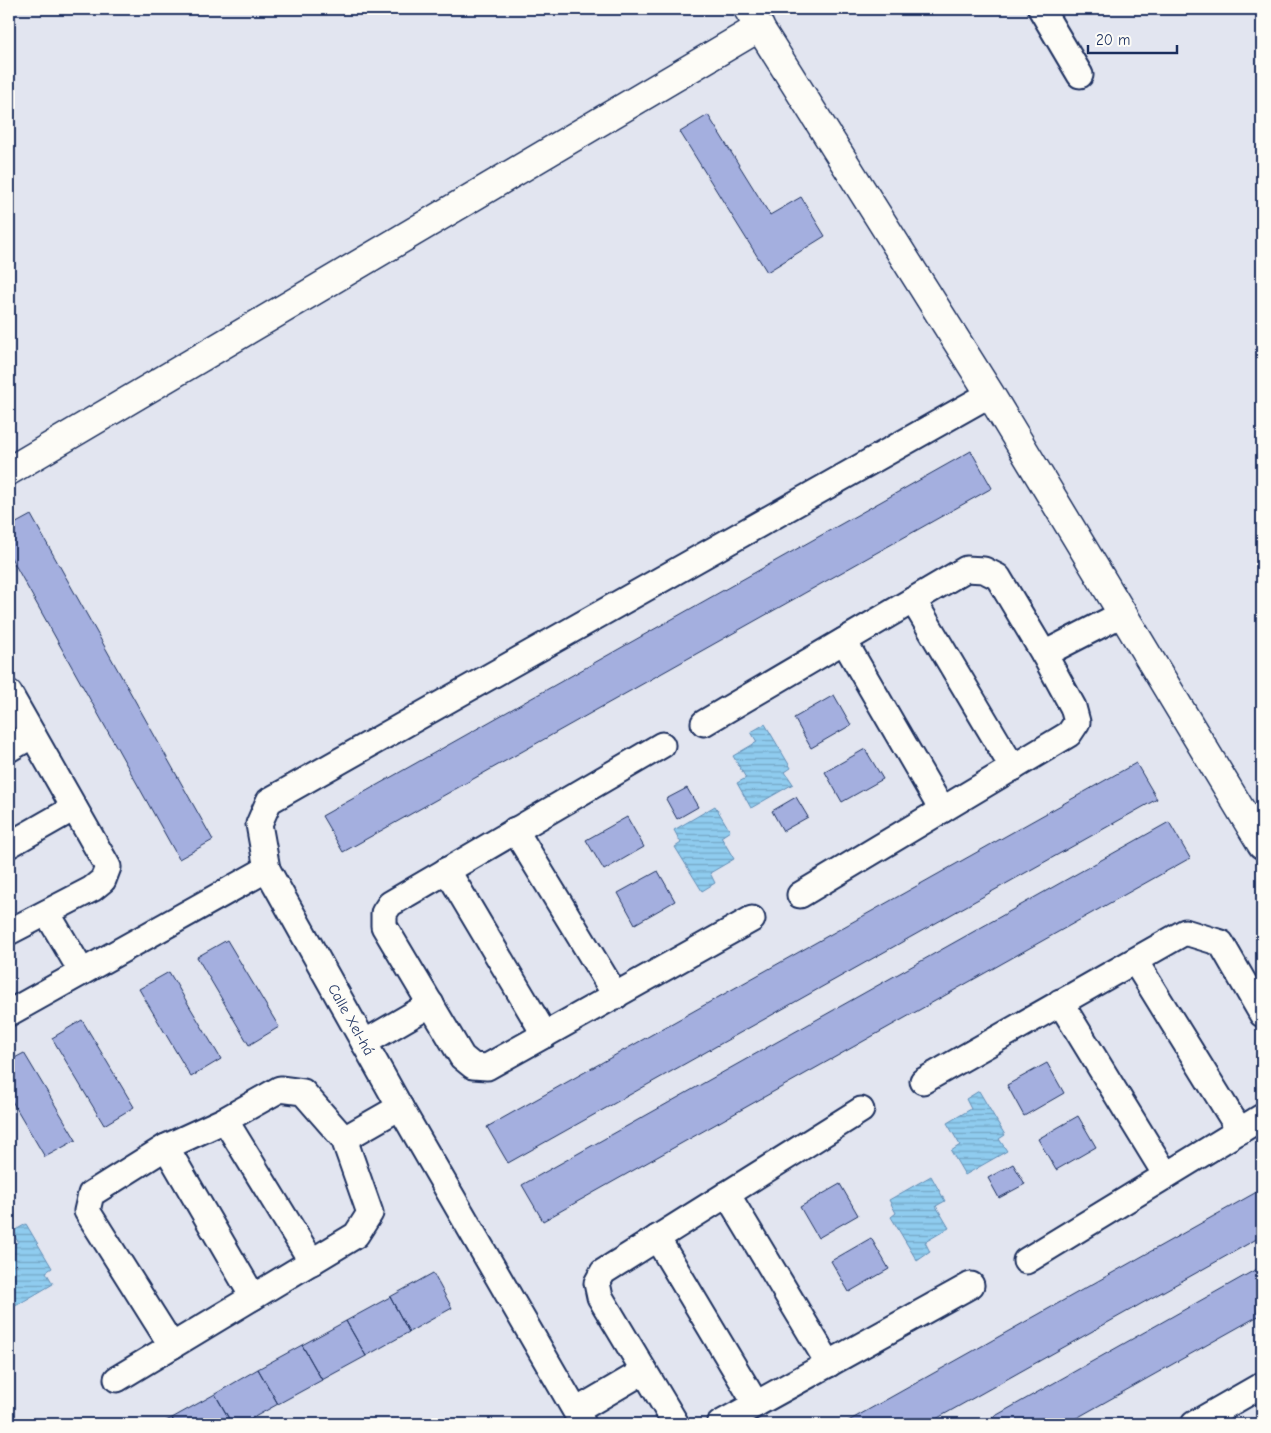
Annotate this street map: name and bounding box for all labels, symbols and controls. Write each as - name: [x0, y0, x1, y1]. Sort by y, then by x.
- scale bar: [1088, 22, 1177, 54]
- text: 20 m: [1096, 31, 1130, 49]
- street label: Calle Xel-há: [324, 981, 378, 1058]

